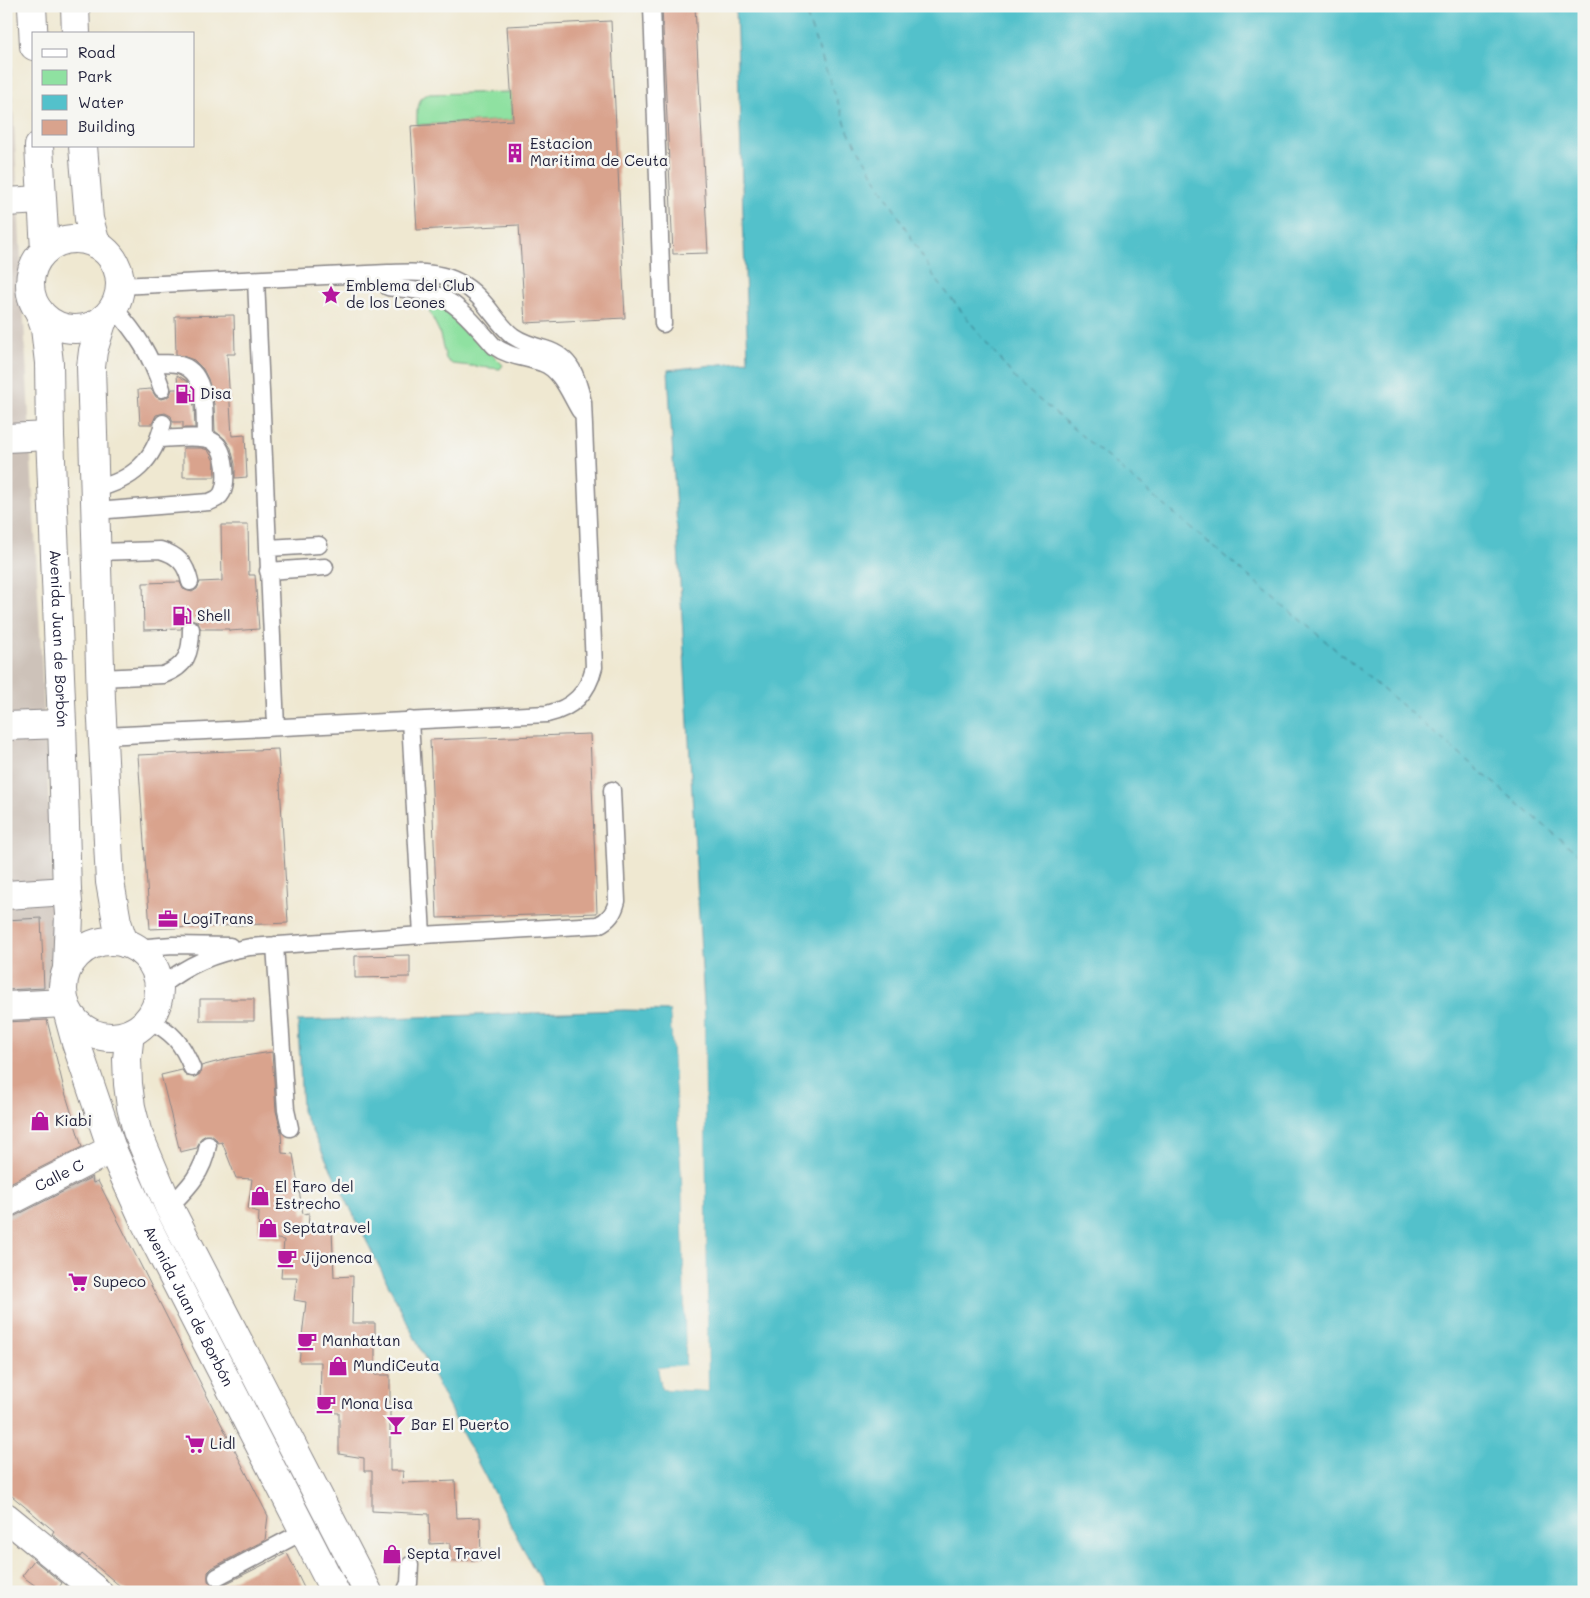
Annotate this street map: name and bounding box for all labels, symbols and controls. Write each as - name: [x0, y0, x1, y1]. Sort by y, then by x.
- legend: [32, 32, 195, 148]
- text: Road: [78, 42, 115, 62]
- text: Park: [78, 66, 112, 86]
- text: Water: [78, 92, 124, 112]
- text: Building: [78, 116, 135, 136]
- place label: Estacion Maritima de Ceuta: [530, 133, 668, 170]
- building icon: Estacion Maritima de Ceuta: [504, 142, 526, 164]
- place label: Emblema del Club de los Leones: [346, 275, 475, 312]
- place icon: Emblema del Club de los Leones: [320, 284, 342, 306]
- fuel station icon: Disa: [174, 383, 196, 405]
- place label: Disa: [200, 383, 232, 403]
- street label: Avenida Juan de Borbón: [46, 549, 73, 728]
- fuel station icon: Shell: [171, 605, 193, 627]
- place label: Shell: [197, 605, 231, 625]
- office icon: LogiTrans: [157, 908, 179, 930]
- place label: LogiTrans: [183, 908, 254, 928]
- shop icon: Kiabi: [29, 1110, 51, 1132]
- place label: Kiabi: [55, 1110, 92, 1130]
- street label: Calle C: [31, 1154, 87, 1196]
- place label: El Faro del Estrecho: [275, 1176, 354, 1213]
- shop icon: El Faro del Estrecho: [249, 1185, 271, 1207]
- shop icon: Septatravel: [257, 1217, 279, 1239]
- place label: Septatravel: [283, 1217, 370, 1237]
- street label: Avenida Juan de Borbón: [140, 1222, 239, 1389]
- cafe icon: Jijonenca: [276, 1247, 298, 1269]
- place label: Jijonenca: [302, 1247, 373, 1267]
- supermarket icon: Supeco: [67, 1271, 89, 1293]
- place label: Supeco: [93, 1271, 146, 1291]
- cafe icon: Manhattan: [296, 1330, 318, 1352]
- place label: Manhattan: [322, 1330, 400, 1350]
- shop icon: MundiCeuta: [327, 1355, 349, 1377]
- place label: MundiCeuta: [353, 1355, 440, 1375]
- cafe icon: Mona Lisa: [315, 1393, 337, 1415]
- place label: Mona Lisa: [341, 1393, 413, 1413]
- bar icon: Bar El Puerto: [385, 1414, 407, 1436]
- place label: Bar El Puerto: [411, 1414, 509, 1434]
- supermarket icon: Lidl: [184, 1433, 206, 1455]
- place label: Lidl: [210, 1433, 236, 1453]
- shop icon: Septa Travel: [381, 1543, 403, 1565]
- place label: Septa Travel: [407, 1543, 501, 1563]

